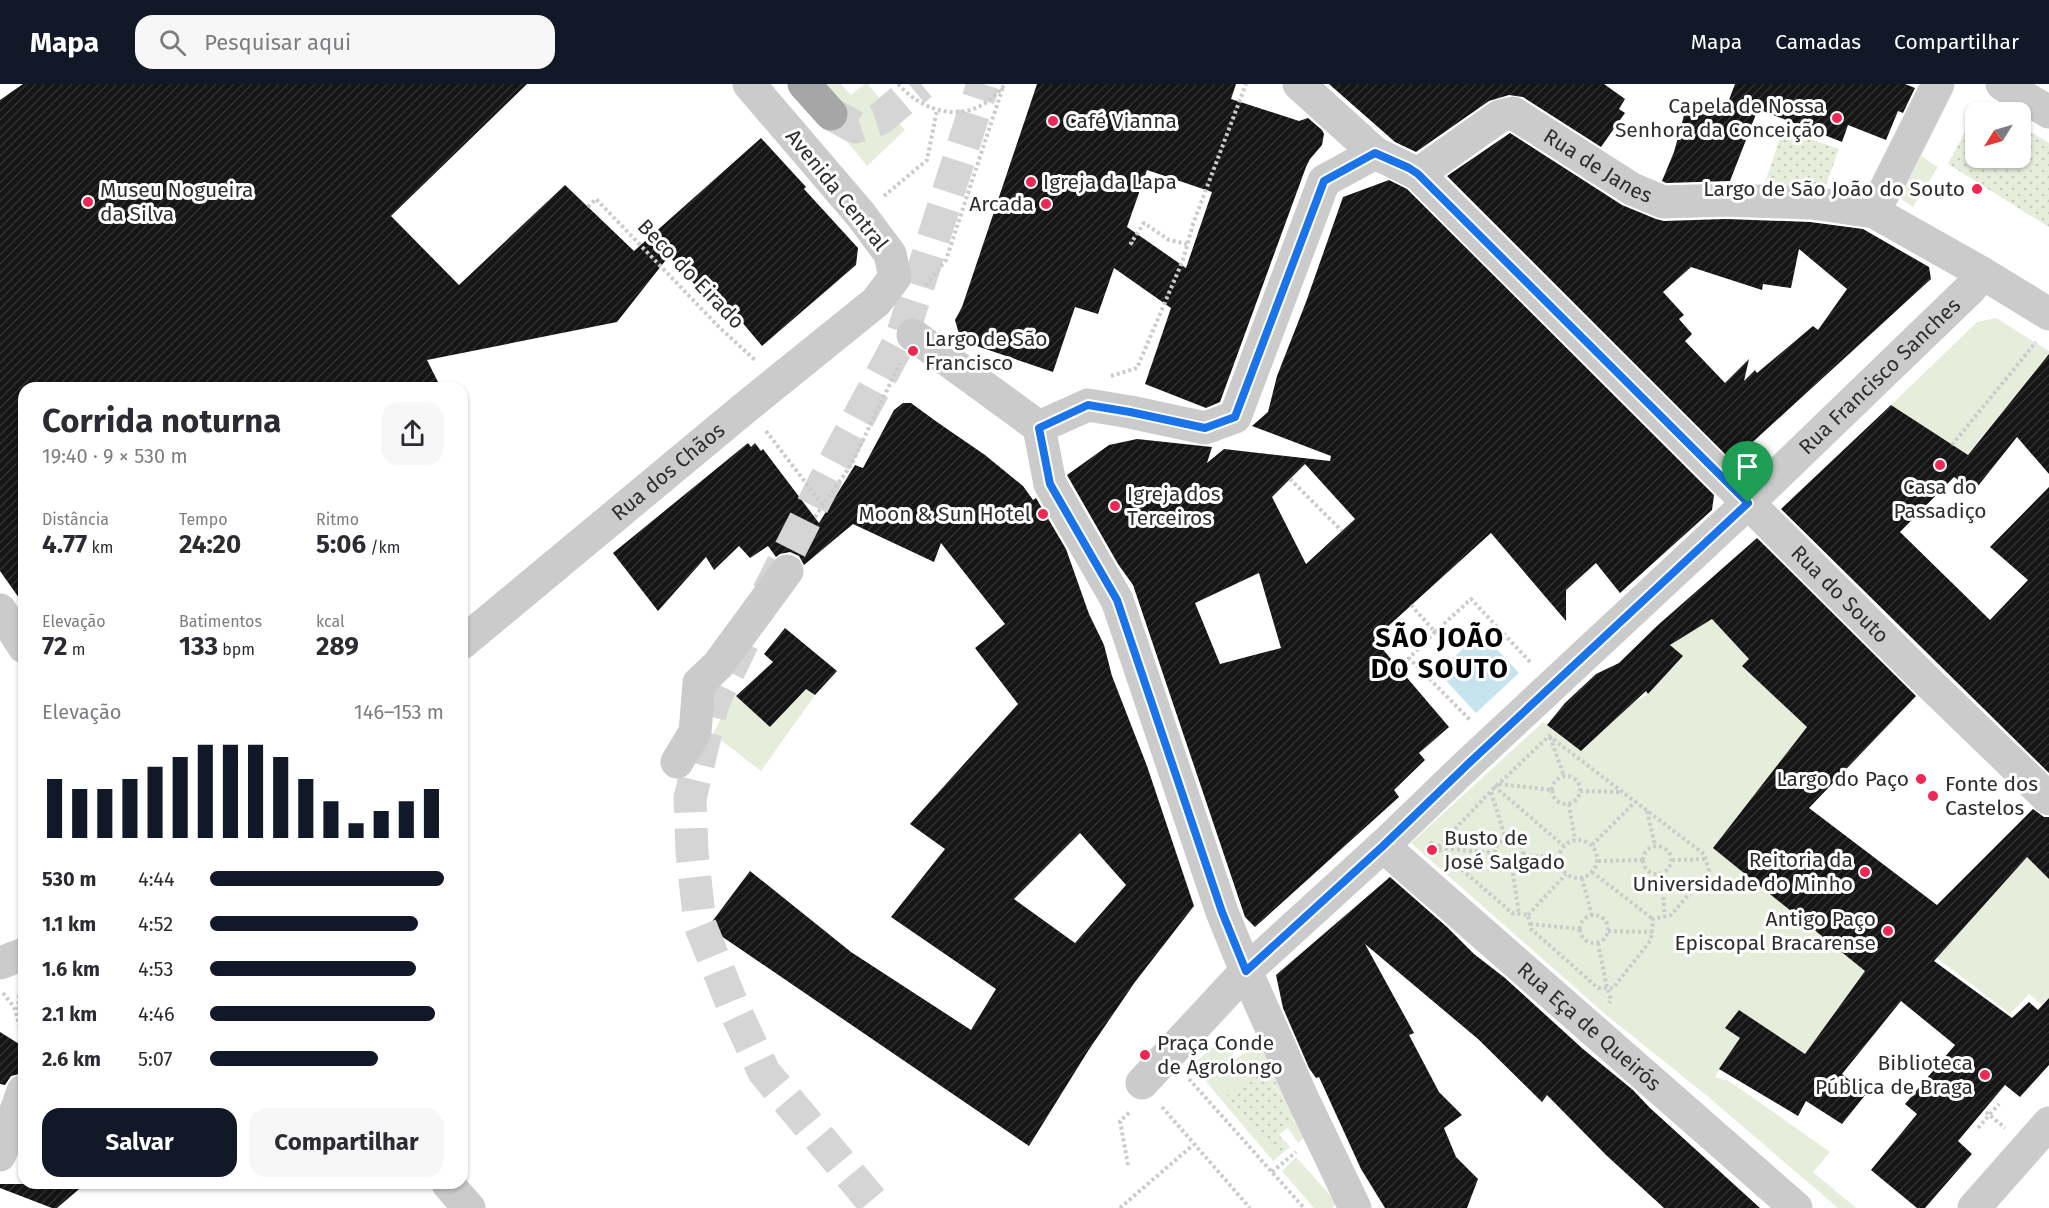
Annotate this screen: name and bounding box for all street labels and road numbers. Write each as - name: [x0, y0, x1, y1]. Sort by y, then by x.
- street label: Rua de Janes: [1539, 123, 1656, 209]
- street label: Avenida Central: [780, 124, 894, 256]
- street label: Beco do Eirado: [632, 214, 750, 334]
- street label: Rua Francisco Sanches: [1793, 292, 1966, 460]
- street label: Rua dos Chãos: [606, 417, 730, 526]
- street label: Rua do Souto: [1785, 540, 1894, 649]
- street label: Rua Eça de Queirós: [1512, 957, 1667, 1097]

